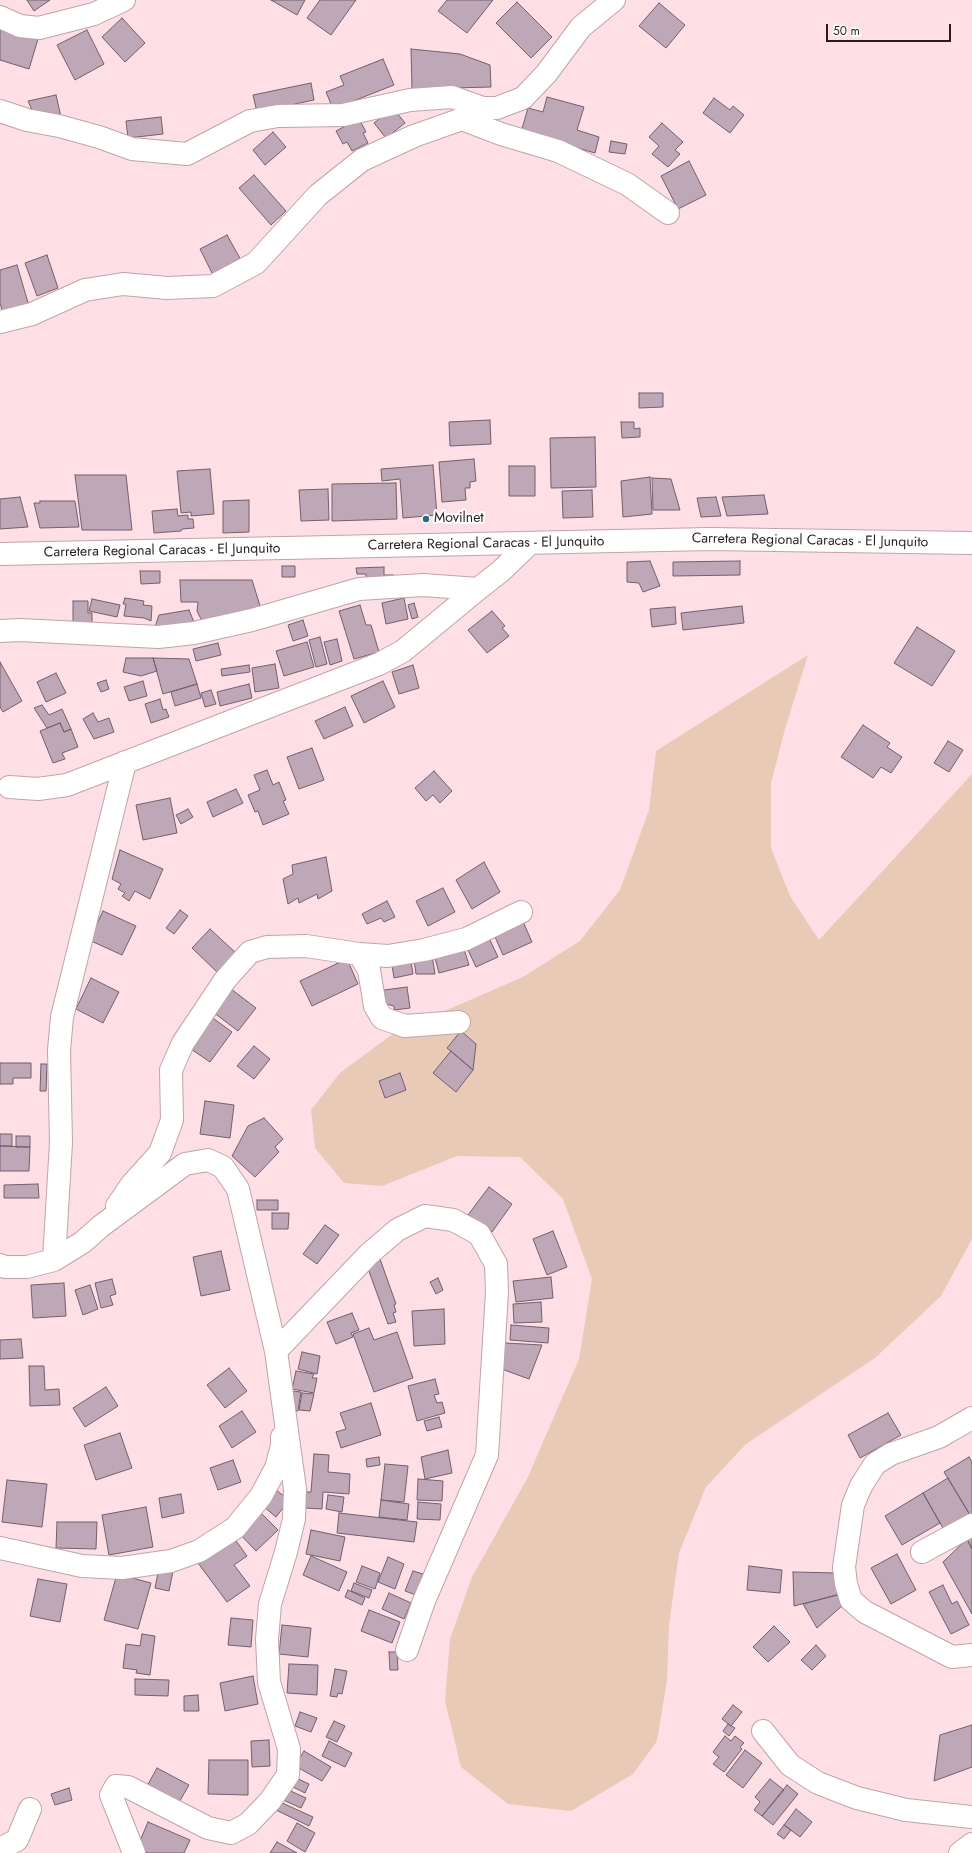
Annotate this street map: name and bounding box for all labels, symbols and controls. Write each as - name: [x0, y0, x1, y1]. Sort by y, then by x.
- scale bar: [828, 16, 953, 42]
- text: 50 m: [833, 22, 860, 40]
- place label: Movilnet: [434, 511, 484, 527]
- marker: Movilnet: [421, 514, 431, 524]
- street label: Carretera Regional Caracas - El Junquito: [692, 531, 928, 551]
- street label: Carretera Regional Caracas - El Junquito: [368, 534, 604, 554]
- street label: Carretera Regional Caracas - El Junquito: [44, 541, 280, 561]

